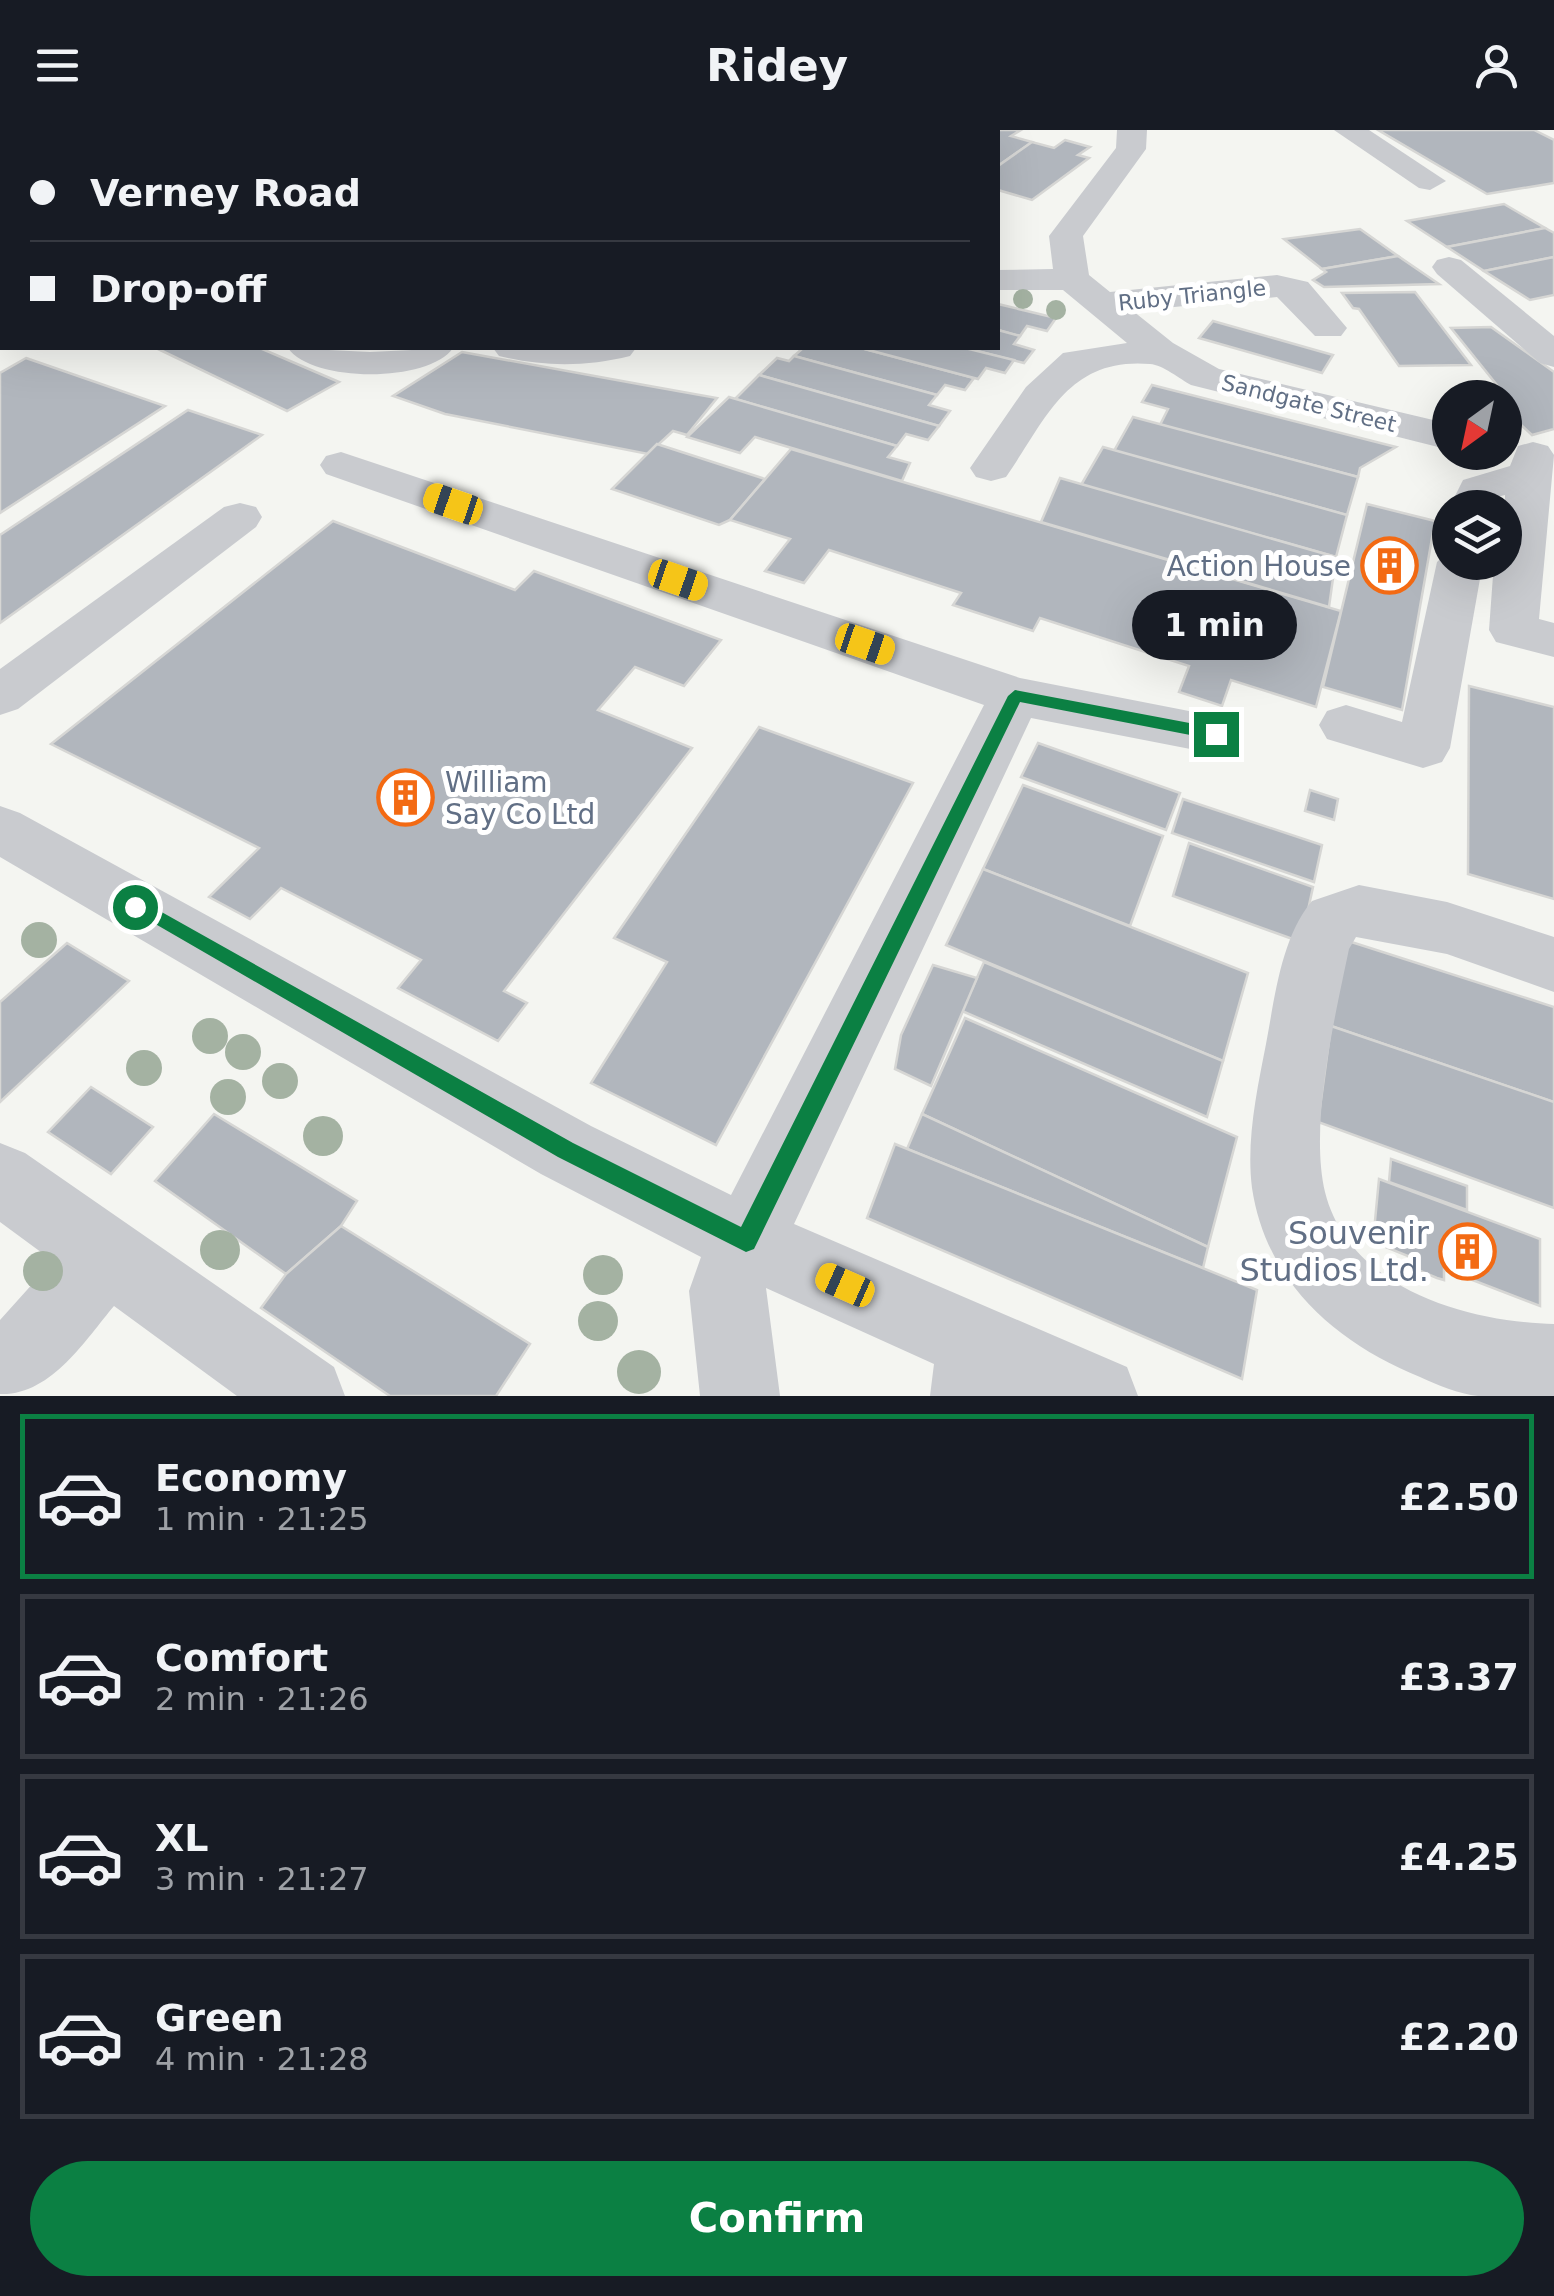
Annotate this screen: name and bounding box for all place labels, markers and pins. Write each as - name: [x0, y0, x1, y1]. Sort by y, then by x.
- building icon: Action House: [1360, 536, 1420, 596]
- place label: Action House: [1167, 550, 1351, 583]
- place label: William Say Co Ltd: [445, 766, 595, 831]
- building icon: William Say Co Ltd: [376, 768, 436, 828]
- place label: Souvenir Studios Ltd.: [1239, 1214, 1430, 1289]
- building icon: Souvenir Studios Ltd.: [1438, 1221, 1498, 1281]

